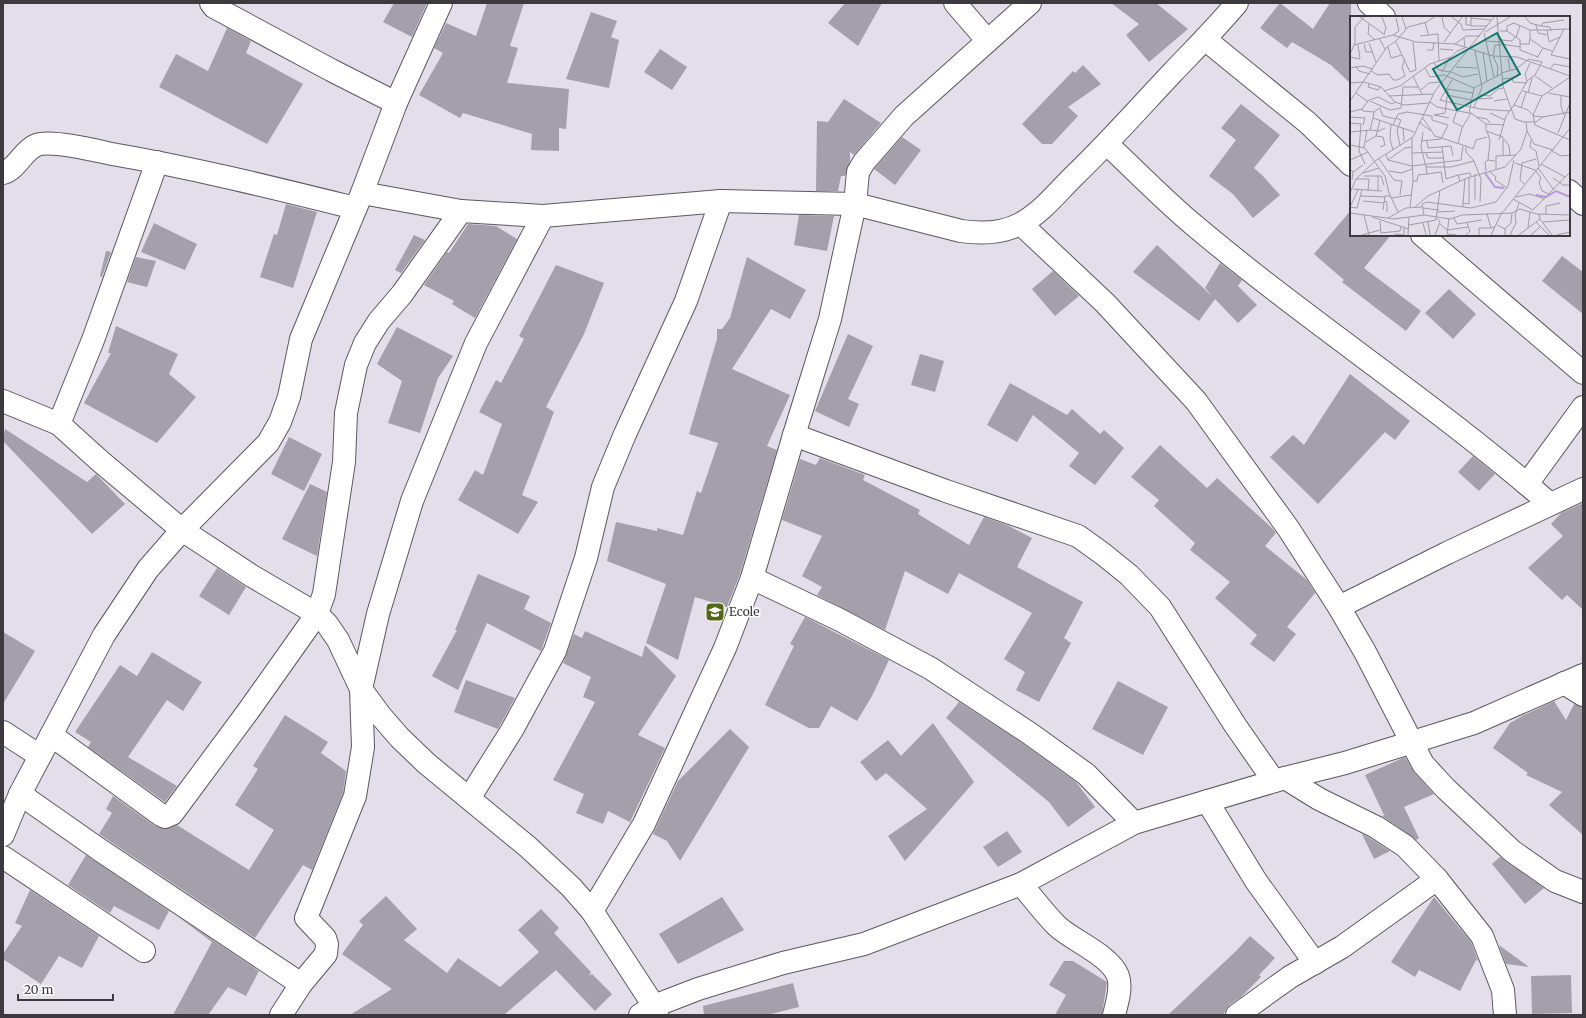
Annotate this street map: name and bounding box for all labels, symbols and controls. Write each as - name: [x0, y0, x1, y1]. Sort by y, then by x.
- inset map: [1350, 16, 1570, 236]
- school or university icon: Ecole: [704, 601, 726, 623]
- place label: Ecole: [729, 604, 760, 619]
- scale bar: [18, 976, 113, 1002]
- text: 20 m: [24, 982, 53, 997]

